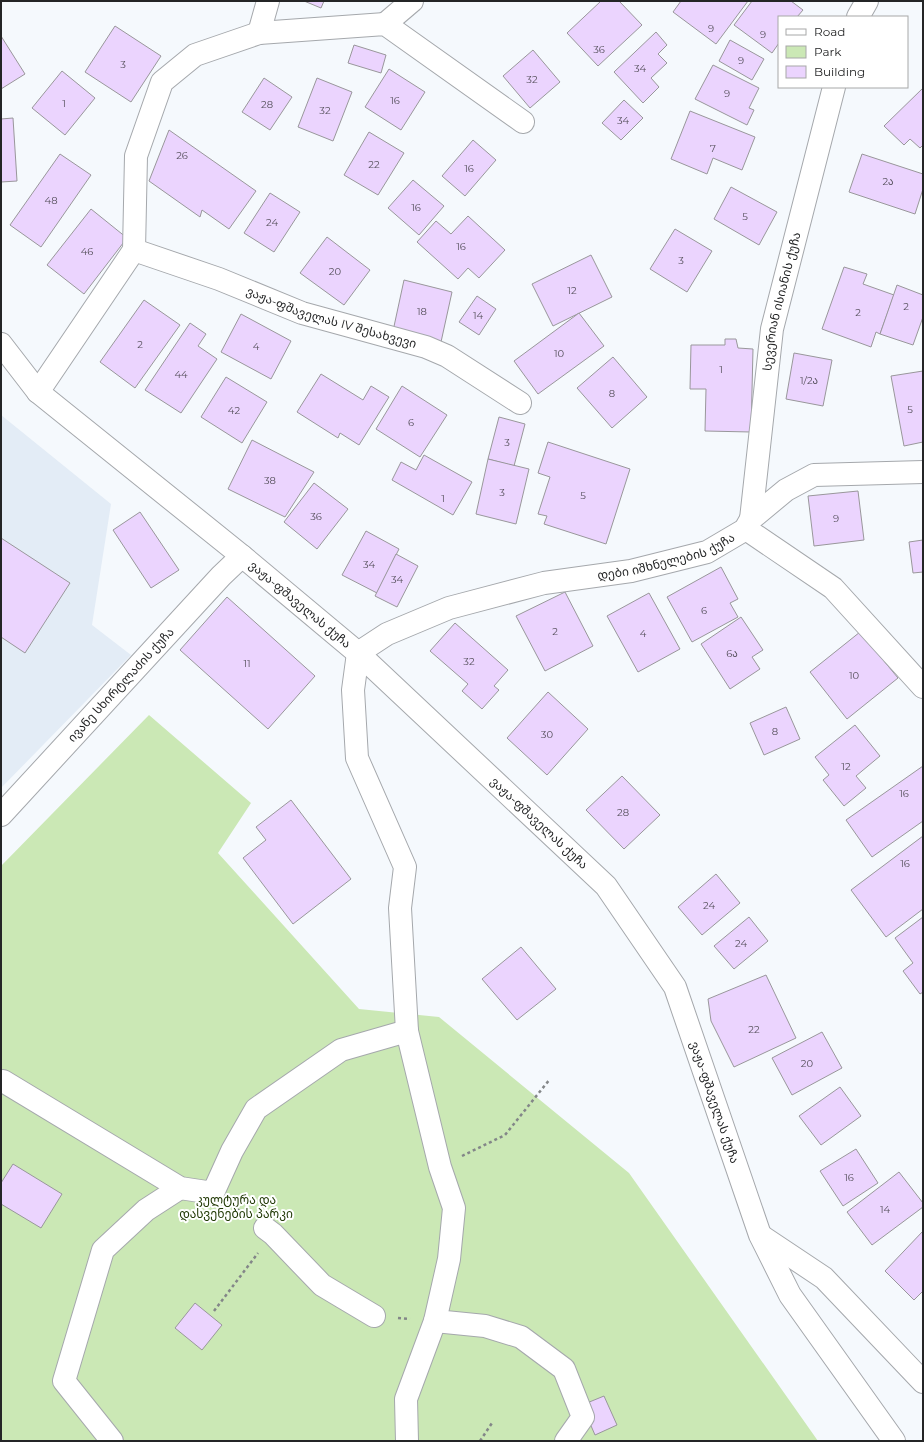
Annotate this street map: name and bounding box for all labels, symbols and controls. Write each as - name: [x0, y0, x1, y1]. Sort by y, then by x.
- legend: [778, 16, 908, 88]
- house number: 9: [708, 22, 714, 35]
- text: Road: [814, 24, 845, 39]
- house number: 9: [760, 28, 766, 41]
- house number: 36: [593, 43, 605, 56]
- text: Park: [814, 44, 842, 59]
- house number: 9: [738, 54, 744, 67]
- house number: 3: [120, 58, 126, 71]
- house number: 34: [634, 62, 647, 75]
- text: Building: [814, 64, 865, 79]
- house number: 32: [526, 73, 538, 86]
- house number: 9: [724, 87, 730, 100]
- house number: 16: [390, 94, 400, 107]
- house number: 1: [62, 97, 66, 110]
- house number: 28: [261, 98, 273, 111]
- house number: 32: [319, 104, 331, 117]
- house number: 34: [617, 114, 630, 127]
- house number: 7: [710, 142, 716, 155]
- house number: 26: [176, 149, 188, 162]
- house number: 22: [368, 158, 380, 171]
- house number: 16: [464, 162, 474, 175]
- house number: 2ა: [882, 175, 894, 188]
- house number: 48: [44, 194, 58, 207]
- house number: 16: [411, 201, 421, 214]
- house number: 5: [742, 210, 748, 223]
- house number: 24: [266, 216, 278, 229]
- street label: სევერიან ისიანის ქუჩა: [759, 230, 804, 372]
- house number: 16: [456, 240, 466, 253]
- house number: 46: [81, 245, 93, 258]
- house number: 3: [678, 254, 684, 267]
- house number: 20: [329, 265, 342, 278]
- street label: ვაჟა-ფშაველას IV შესახვევი: [244, 283, 418, 351]
- house number: 12: [567, 284, 577, 297]
- house number: 2: [903, 300, 909, 313]
- house number: 18: [417, 305, 427, 318]
- house number: 2: [855, 306, 861, 319]
- house number: 14: [473, 309, 483, 322]
- house number: 2: [137, 338, 143, 351]
- house number: 4: [253, 340, 260, 353]
- house number: 10: [554, 347, 564, 360]
- house number: 1: [719, 363, 723, 376]
- house number: 44: [174, 368, 188, 381]
- house number: 1/2ა: [800, 374, 818, 387]
- house number: 8: [609, 387, 615, 400]
- house number: 5: [907, 403, 913, 416]
- house number: 42: [228, 404, 240, 417]
- house number: 6: [408, 416, 414, 429]
- house number: 3: [504, 436, 510, 449]
- house number: 38: [264, 474, 276, 487]
- house number: 3: [499, 486, 505, 499]
- house number: 5: [580, 489, 586, 502]
- house number: 1: [441, 492, 445, 505]
- house number: 36: [310, 510, 322, 523]
- house number: 9: [833, 512, 839, 525]
- street label: დები იშხნელების ქუჩა: [596, 529, 737, 584]
- street label: ვაჟა-ფშაველას ქუჩა: [246, 557, 354, 651]
- house number: 34: [363, 558, 376, 571]
- house number: 34: [391, 573, 404, 586]
- house number: 6: [701, 604, 707, 617]
- street label: ივანე სხირტლაძის ქუჩა: [64, 624, 177, 745]
- house number: 2: [552, 625, 558, 638]
- house number: 4: [640, 627, 647, 640]
- house number: 6ა: [726, 647, 738, 660]
- house number: 32: [463, 655, 475, 668]
- house number: 11: [243, 657, 251, 670]
- house number: 10: [849, 669, 859, 682]
- house number: 8: [772, 725, 778, 738]
- house number: 30: [541, 728, 554, 741]
- house number: 12: [841, 760, 851, 773]
- street label: ვაჟა-ფშაველას ქუჩა: [488, 773, 591, 872]
- house number: 16: [899, 787, 909, 800]
- house number: 28: [617, 806, 629, 819]
- house number: 16: [900, 857, 910, 870]
- house number: 24: [703, 899, 715, 912]
- house number: 24: [735, 937, 747, 950]
- house number: 22: [748, 1023, 760, 1036]
- street label: ვაჟა-ფშაველას ქუჩა: [687, 1039, 743, 1165]
- house number: 20: [801, 1057, 814, 1070]
- house number: 16: [844, 1171, 854, 1184]
- park label: კულტურა და დასვენების პარკი: [179, 1192, 293, 1222]
- house number: 14: [880, 1203, 890, 1216]

